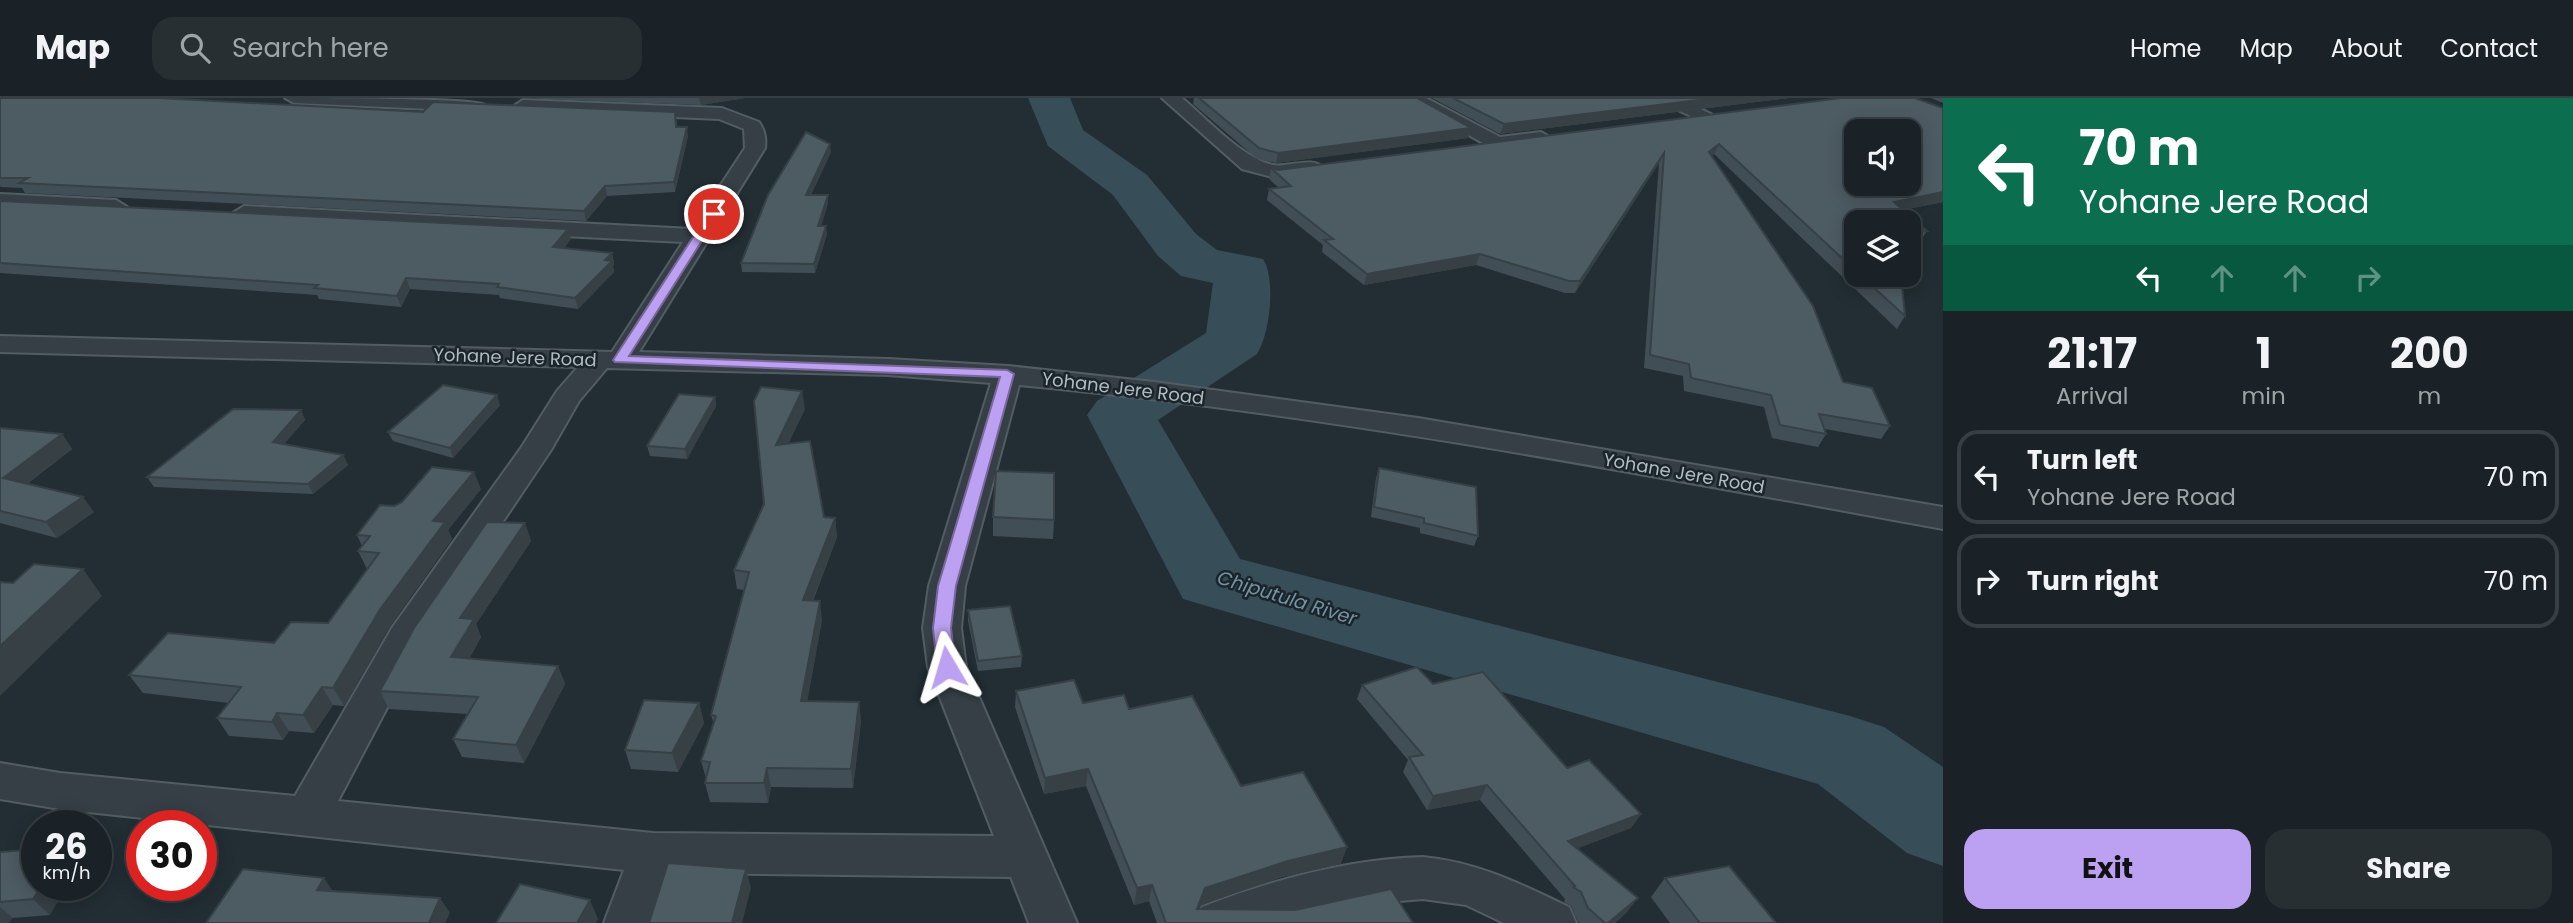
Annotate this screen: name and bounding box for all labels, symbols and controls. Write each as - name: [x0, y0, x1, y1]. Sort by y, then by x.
- search box: [152, 17, 642, 80]
- text: Map: [35, 24, 110, 71]
- icon: search: [176, 29, 214, 67]
- text: Search here: [232, 30, 389, 66]
- text: Home: [2130, 32, 2202, 65]
- text: Map: [2240, 32, 2293, 65]
- text: About: [2331, 32, 2402, 65]
- text: Contact: [2440, 32, 2538, 65]
- text: 70 m: [2079, 114, 2199, 182]
- map controls: [1844, 119, 1921, 287]
- button: sound: [1844, 119, 1921, 196]
- icon: left: [1964, 126, 2055, 217]
- text: Yohane Jere Road: [2079, 179, 2369, 224]
- pin: [684, 184, 744, 244]
- icon: arrive: [695, 195, 733, 233]
- button: layers: [1844, 210, 1921, 287]
- icon: left: [2130, 259, 2168, 297]
- icon: ahead: [2203, 259, 2241, 297]
- icon: ahead: [2276, 259, 2314, 297]
- icon: right: [2349, 259, 2387, 297]
- text: 21:17: [2047, 324, 2137, 383]
- text: 1: [2256, 324, 2272, 383]
- text: 200: [2390, 324, 2469, 383]
- street label: Yohane Jere Road: [433, 342, 597, 372]
- street label: Yohane Jere Road: [1040, 366, 1206, 410]
- text: Arrival: [2056, 380, 2129, 412]
- text: min: [2242, 380, 2286, 412]
- text: m: [2417, 380, 2441, 412]
- text: Turn left: [2027, 442, 2138, 478]
- street label: Yohane Jere Road: [1601, 447, 1767, 499]
- icon: left: [1968, 458, 2006, 496]
- text: 70 m: [2484, 459, 2548, 495]
- text: Yohane Jere Road: [2027, 481, 2236, 513]
- icon: right: [1968, 562, 2006, 600]
- text: Turn right: [2027, 563, 2159, 599]
- text: 70 m: [2484, 563, 2548, 599]
- water label: Chiputula River: [1214, 564, 1361, 632]
- position arrow: [910, 630, 984, 704]
- speed limit sign: 30: [126, 810, 217, 901]
- text: 26: [45, 822, 88, 871]
- button: Exit: [1964, 829, 2251, 909]
- button: Share: [2265, 829, 2552, 909]
- text: km/h: [43, 860, 90, 885]

